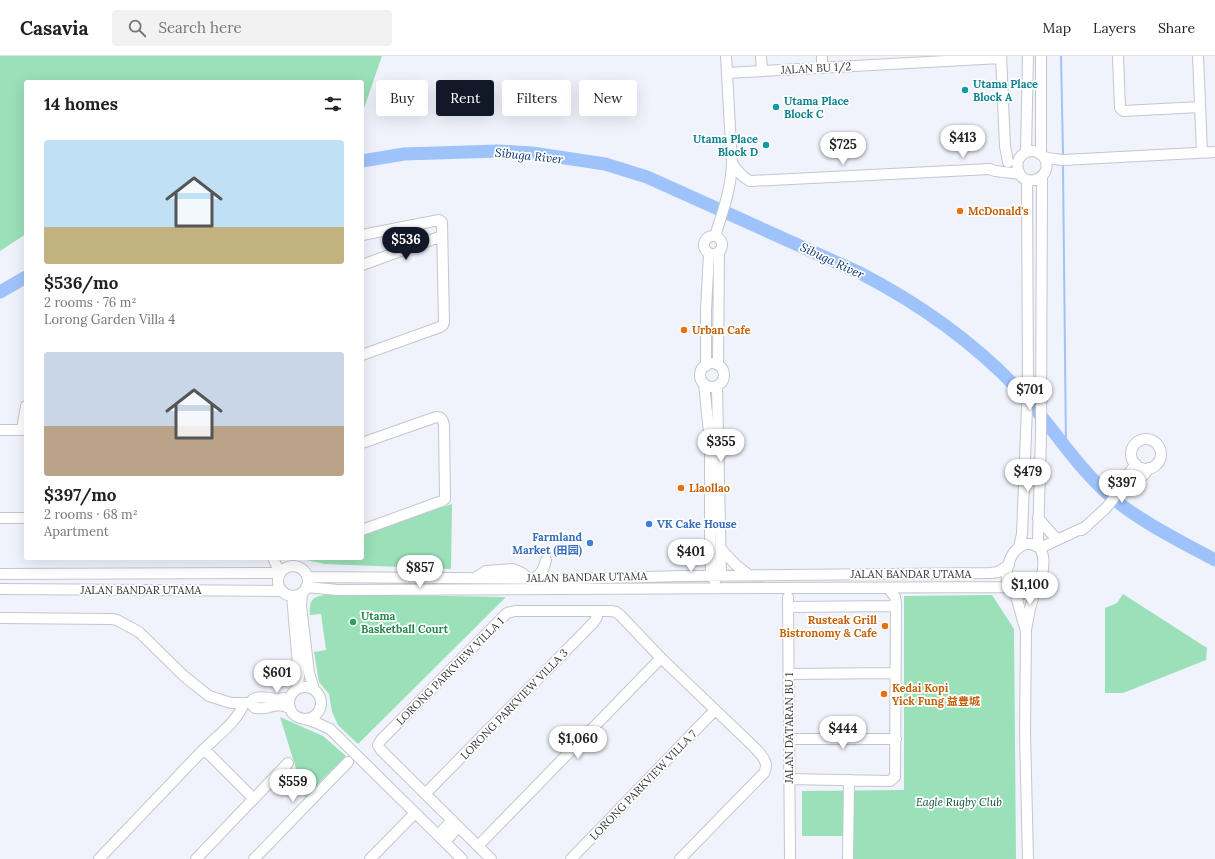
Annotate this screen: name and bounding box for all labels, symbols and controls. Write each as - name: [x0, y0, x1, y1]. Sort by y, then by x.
- search box: [112, 10, 392, 46]
- text: Casavia: [20, 16, 88, 40]
- icon: search: [126, 17, 148, 39]
- text: Search here: [158, 18, 242, 37]
- text: Map: [1043, 19, 1071, 37]
- text: Layers: [1093, 19, 1136, 37]
- text: Share: [1158, 19, 1195, 37]
- street label: JALAN BU 1/2: [779, 59, 852, 78]
- place label: Utama Place Block A: [973, 77, 1038, 104]
- chip: Buy: [376, 80, 428, 116]
- chip: Rent: [436, 80, 494, 116]
- chip: Filters: [502, 80, 571, 116]
- chip: New: [579, 80, 637, 116]
- marker: Utama Place Block A: [960, 85, 970, 95]
- text: 14 homes: [44, 93, 118, 115]
- icon: filters: [322, 93, 344, 115]
- place label: Utama Place Block C: [784, 94, 849, 121]
- marker: Utama Place Block C: [771, 102, 781, 112]
- pin: $413: [939, 125, 987, 159]
- text: $413: [949, 129, 977, 146]
- place label: Utama Place Block D: [693, 132, 758, 159]
- pin: $725: [819, 132, 867, 166]
- text: $725: [829, 136, 857, 153]
- marker: Utama Place Block D: [761, 140, 771, 150]
- water label: Sibuga River: [494, 144, 565, 167]
- icon: home: [158, 166, 230, 238]
- place label: McDonald's: [968, 204, 1029, 218]
- marker: McDonald's: [955, 206, 965, 216]
- pin: $536: [382, 227, 430, 261]
- text: $536: [391, 231, 421, 248]
- water label: Sibuga River: [798, 239, 867, 282]
- text: $536/mo: [44, 272, 118, 294]
- text: 2 rooms · 76 m²: [44, 294, 136, 311]
- text: Lorong Garden Villa 4: [44, 311, 175, 328]
- place label: Urban Cafe: [692, 323, 751, 337]
- marker: Urban Cafe: [679, 325, 689, 335]
- pin: $701: [1006, 377, 1054, 411]
- icon: home: [158, 378, 230, 450]
- text: $701: [1016, 381, 1044, 398]
- pin: $355: [697, 429, 745, 463]
- text: $355: [707, 433, 735, 450]
- pin: $479: [1004, 459, 1052, 493]
- text: $479: [1014, 463, 1042, 480]
- pin: $397: [1098, 470, 1146, 504]
- text: $397: [1108, 474, 1136, 491]
- place label: Llaollao: [689, 481, 730, 495]
- marker: Llaollao: [676, 483, 686, 493]
- text: $397/mo: [44, 484, 117, 506]
- text: 2 rooms · 68 m²: [44, 506, 138, 523]
- place label: VK Cake House: [657, 517, 737, 531]
- marker: VK Cake House: [644, 519, 654, 529]
- text: Apartment: [44, 523, 109, 540]
- place label: Farmland Market (田园): [512, 530, 582, 558]
- marker: Farmland Market (田园): [585, 538, 595, 548]
- pin: $401: [667, 539, 715, 573]
- text: $401: [677, 543, 705, 560]
- pin: $857: [396, 555, 444, 589]
- text: $857: [406, 559, 434, 576]
- street label: JALAN BANDAR UTAMA: [850, 567, 973, 581]
- street label: JALAN BANDAR UTAMA: [525, 569, 649, 585]
- pin: $1,100: [997, 572, 1063, 606]
- text: $1,100: [1011, 576, 1049, 593]
- street label: JALAN BANDAR UTAMA: [80, 583, 203, 597]
- place label: Utama Basketball Court: [361, 609, 449, 636]
- place label: Rusteak Grill Bistronomy & Cafe: [779, 613, 878, 640]
- street label: LORONG PARKVIEW VILLA 1: [393, 614, 507, 728]
- marker: Utama Basketball Court: [348, 617, 358, 627]
- marker: Rusteak Grill Bistronomy & Cafe: [880, 621, 890, 631]
- street label: LORONG PARKVIEW VILLA 3: [457, 646, 571, 762]
- pin: $601: [253, 660, 301, 694]
- text: $601: [263, 664, 291, 681]
- street label: JALAN DATARAN BU 1: [782, 672, 796, 785]
- place label: Kedai Kopi Yick Fung 益豊城: [892, 681, 981, 708]
- marker: Kedai Kopi Yick Fung 益豊城: [879, 689, 889, 699]
- pin: $444: [819, 716, 867, 750]
- text: $444: [828, 720, 858, 737]
- pin: $1,060: [545, 726, 611, 760]
- street label: LORONG PARKVIEW VILLA 7: [587, 727, 699, 843]
- text: $1,060: [558, 730, 598, 747]
- pin: $559: [269, 769, 317, 803]
- text: $559: [278, 773, 308, 790]
- park label: Eagle Rugby Club: [916, 795, 1002, 809]

